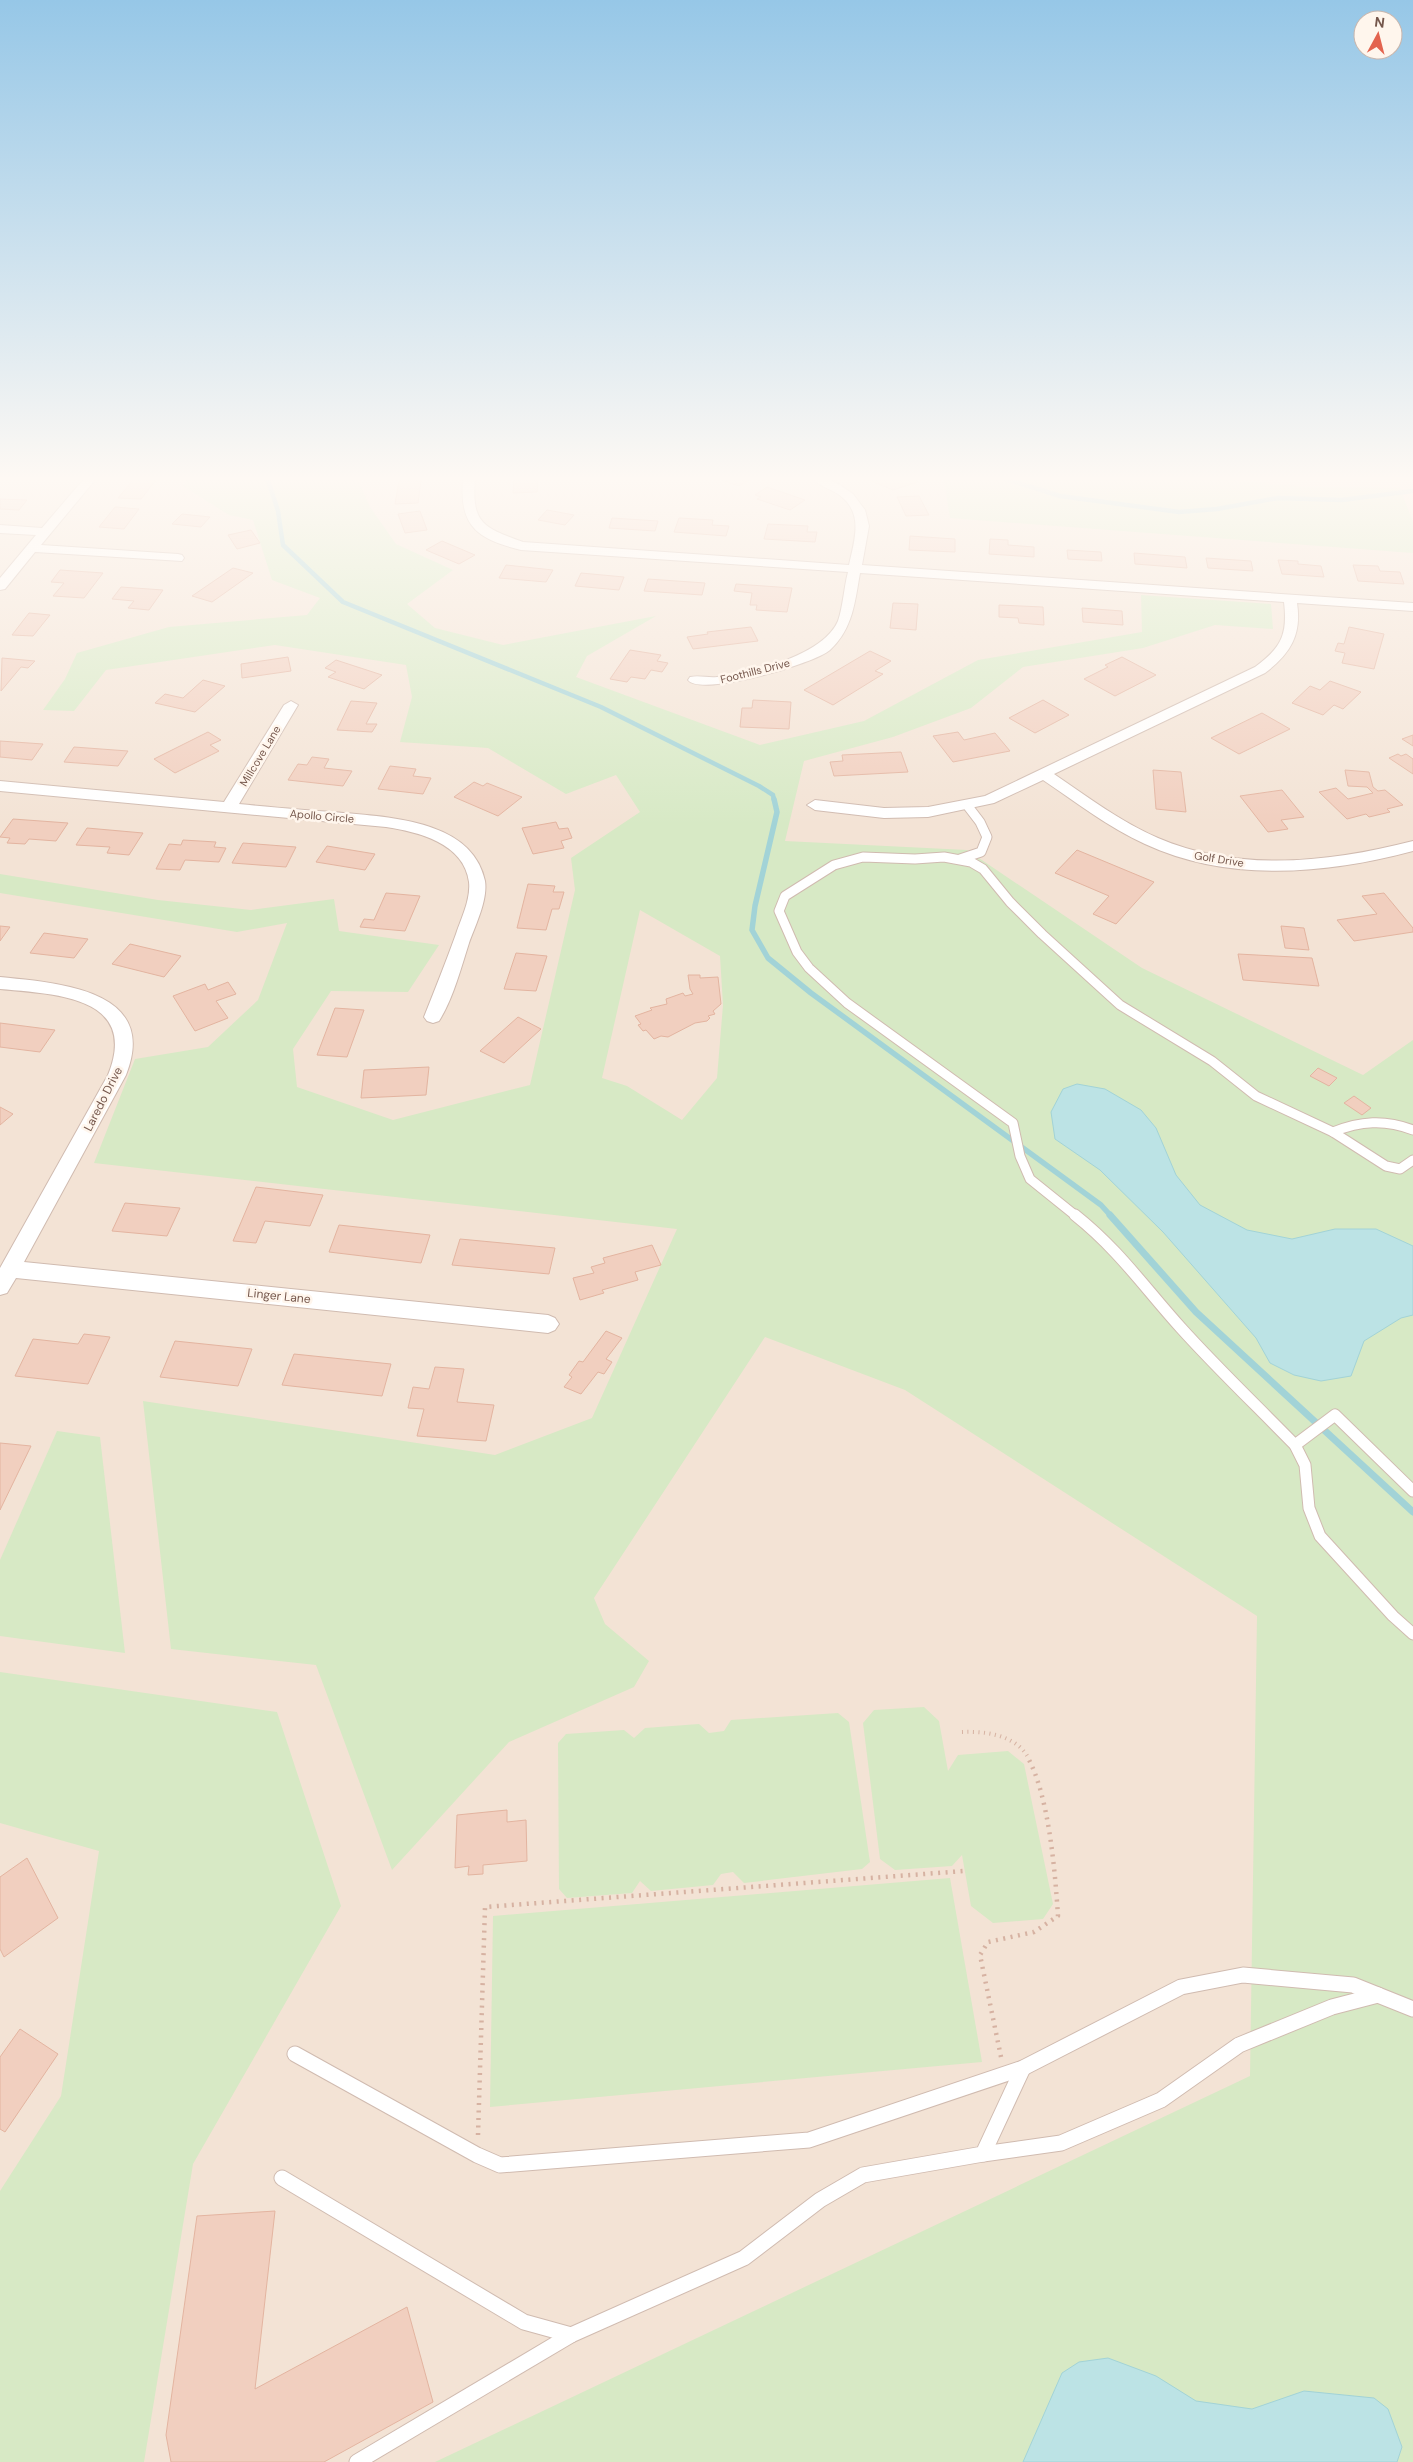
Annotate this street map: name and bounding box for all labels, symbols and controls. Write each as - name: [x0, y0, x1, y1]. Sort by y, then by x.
- north arrow: [1353, 10, 1403, 60]
- text: N: [1373, 13, 1386, 32]
- street label: Foothills Drive: [719, 656, 791, 686]
- street label: Millcove Lane: [236, 723, 284, 789]
- street label: Apollo Circle: [289, 806, 355, 826]
- street label: Golf Drive: [1193, 848, 1245, 870]
- street label: Laredo Drive: [80, 1064, 126, 1134]
- street label: Linger Lane: [247, 1285, 312, 1307]

